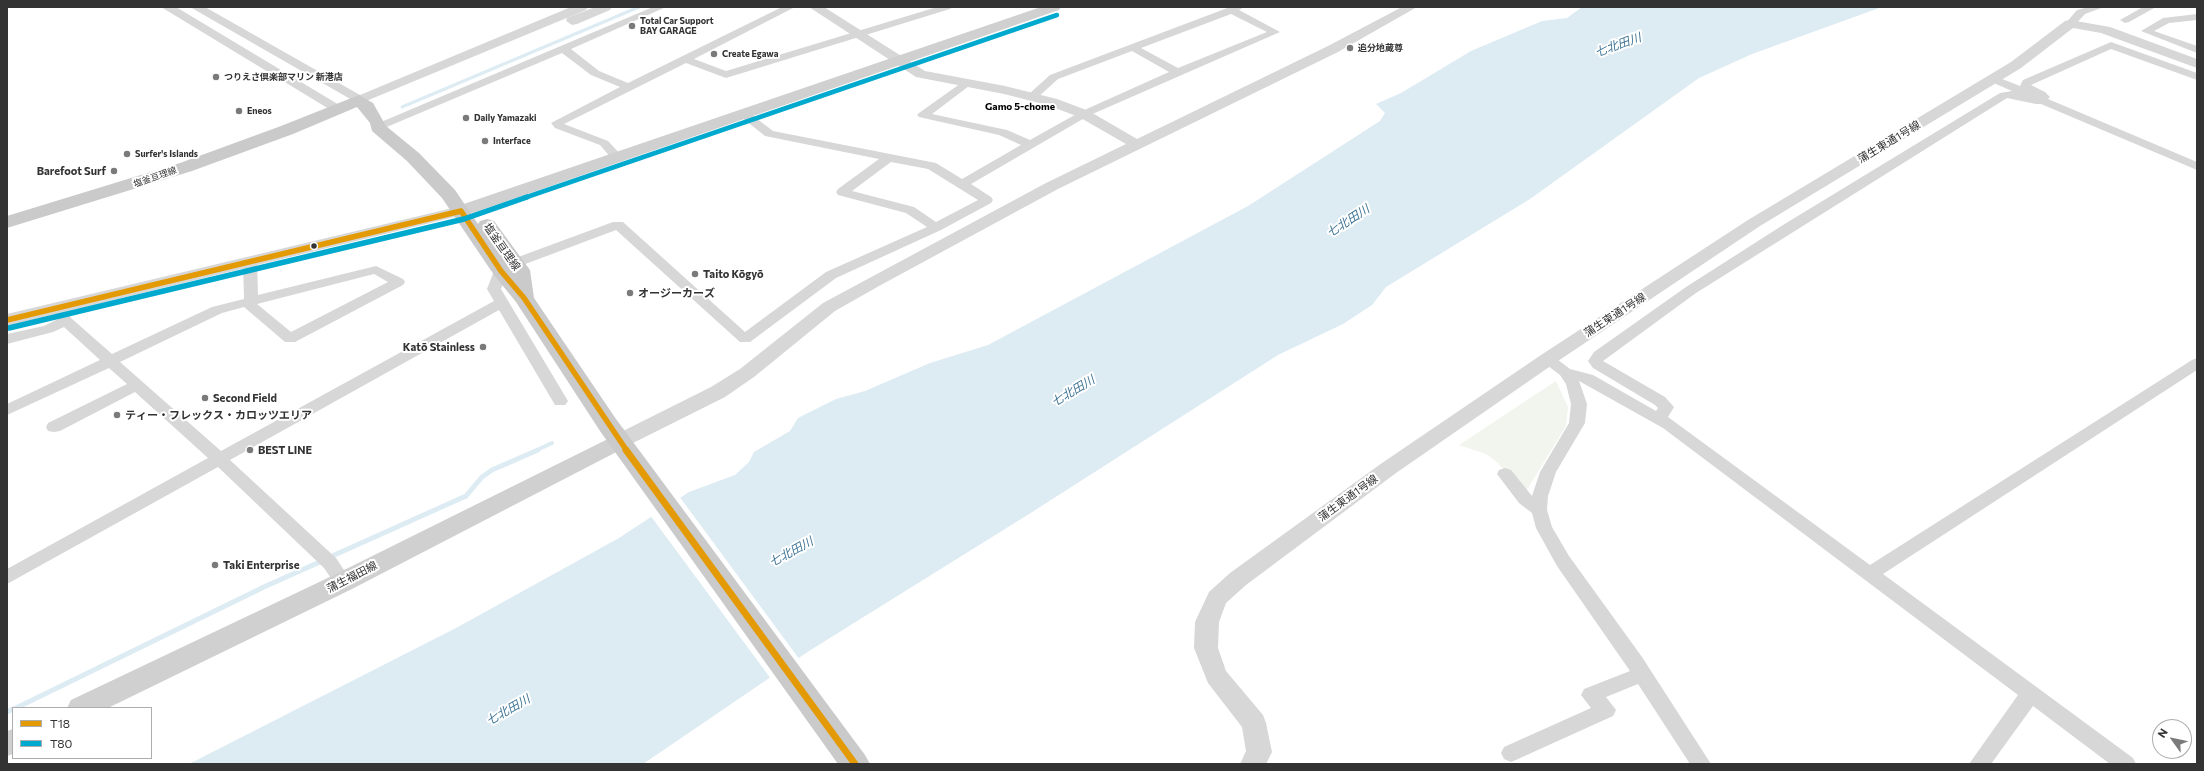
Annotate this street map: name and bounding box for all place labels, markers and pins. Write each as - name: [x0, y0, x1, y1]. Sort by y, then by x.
- place label: Total Car Support BAY GARAGE: [640, 16, 714, 37]
- marker: Total Car Support BAY GARAGE: [627, 21, 637, 31]
- marker: 追分地蔵尊: [1345, 43, 1355, 53]
- place label: 追分地蔵尊: [1358, 43, 1403, 53]
- marker: Create Egawa: [709, 49, 719, 59]
- place label: Create Egawa: [722, 49, 778, 59]
- marker: つりえさ倶楽部マリン 新港店: [211, 72, 221, 82]
- place label: つりえさ倶楽部マリン 新港店: [224, 72, 343, 82]
- marker: Eneos: [234, 106, 244, 116]
- place label: Eneos: [247, 106, 272, 116]
- marker: Daily Yamazaki: [461, 113, 471, 123]
- place label: Daily Yamazaki: [474, 113, 537, 123]
- marker: Interface: [480, 136, 490, 146]
- place label: Interface: [493, 136, 531, 146]
- marker: Surfer's Islands: [122, 149, 132, 159]
- place label: Surfer's Islands: [135, 149, 198, 159]
- place label: Barefoot Surf: [37, 164, 106, 178]
- marker: Barefoot Surf: [109, 166, 119, 176]
- unlabelled marker: [309, 241, 319, 251]
- place label: Taito Kōgyō: [703, 267, 764, 281]
- marker: Taito Kōgyō: [690, 269, 700, 279]
- place label: オージーカーズ: [638, 286, 715, 300]
- marker: オージーカーズ: [625, 288, 635, 298]
- place label: Katō Stainless: [403, 340, 475, 354]
- marker: Katō Stainless: [478, 342, 488, 352]
- place label: Second Field: [213, 391, 277, 405]
- marker: Second Field: [200, 393, 210, 403]
- place label: ティー・フレックス・カロッツエリア: [125, 408, 312, 422]
- marker: ティー・フレックス・カロッツエリア: [112, 410, 122, 420]
- place label: BEST LINE: [258, 443, 312, 457]
- marker: BEST LINE: [245, 445, 255, 455]
- place label: Taki Enterprise: [223, 558, 300, 572]
- marker: Taki Enterprise: [210, 560, 220, 570]

